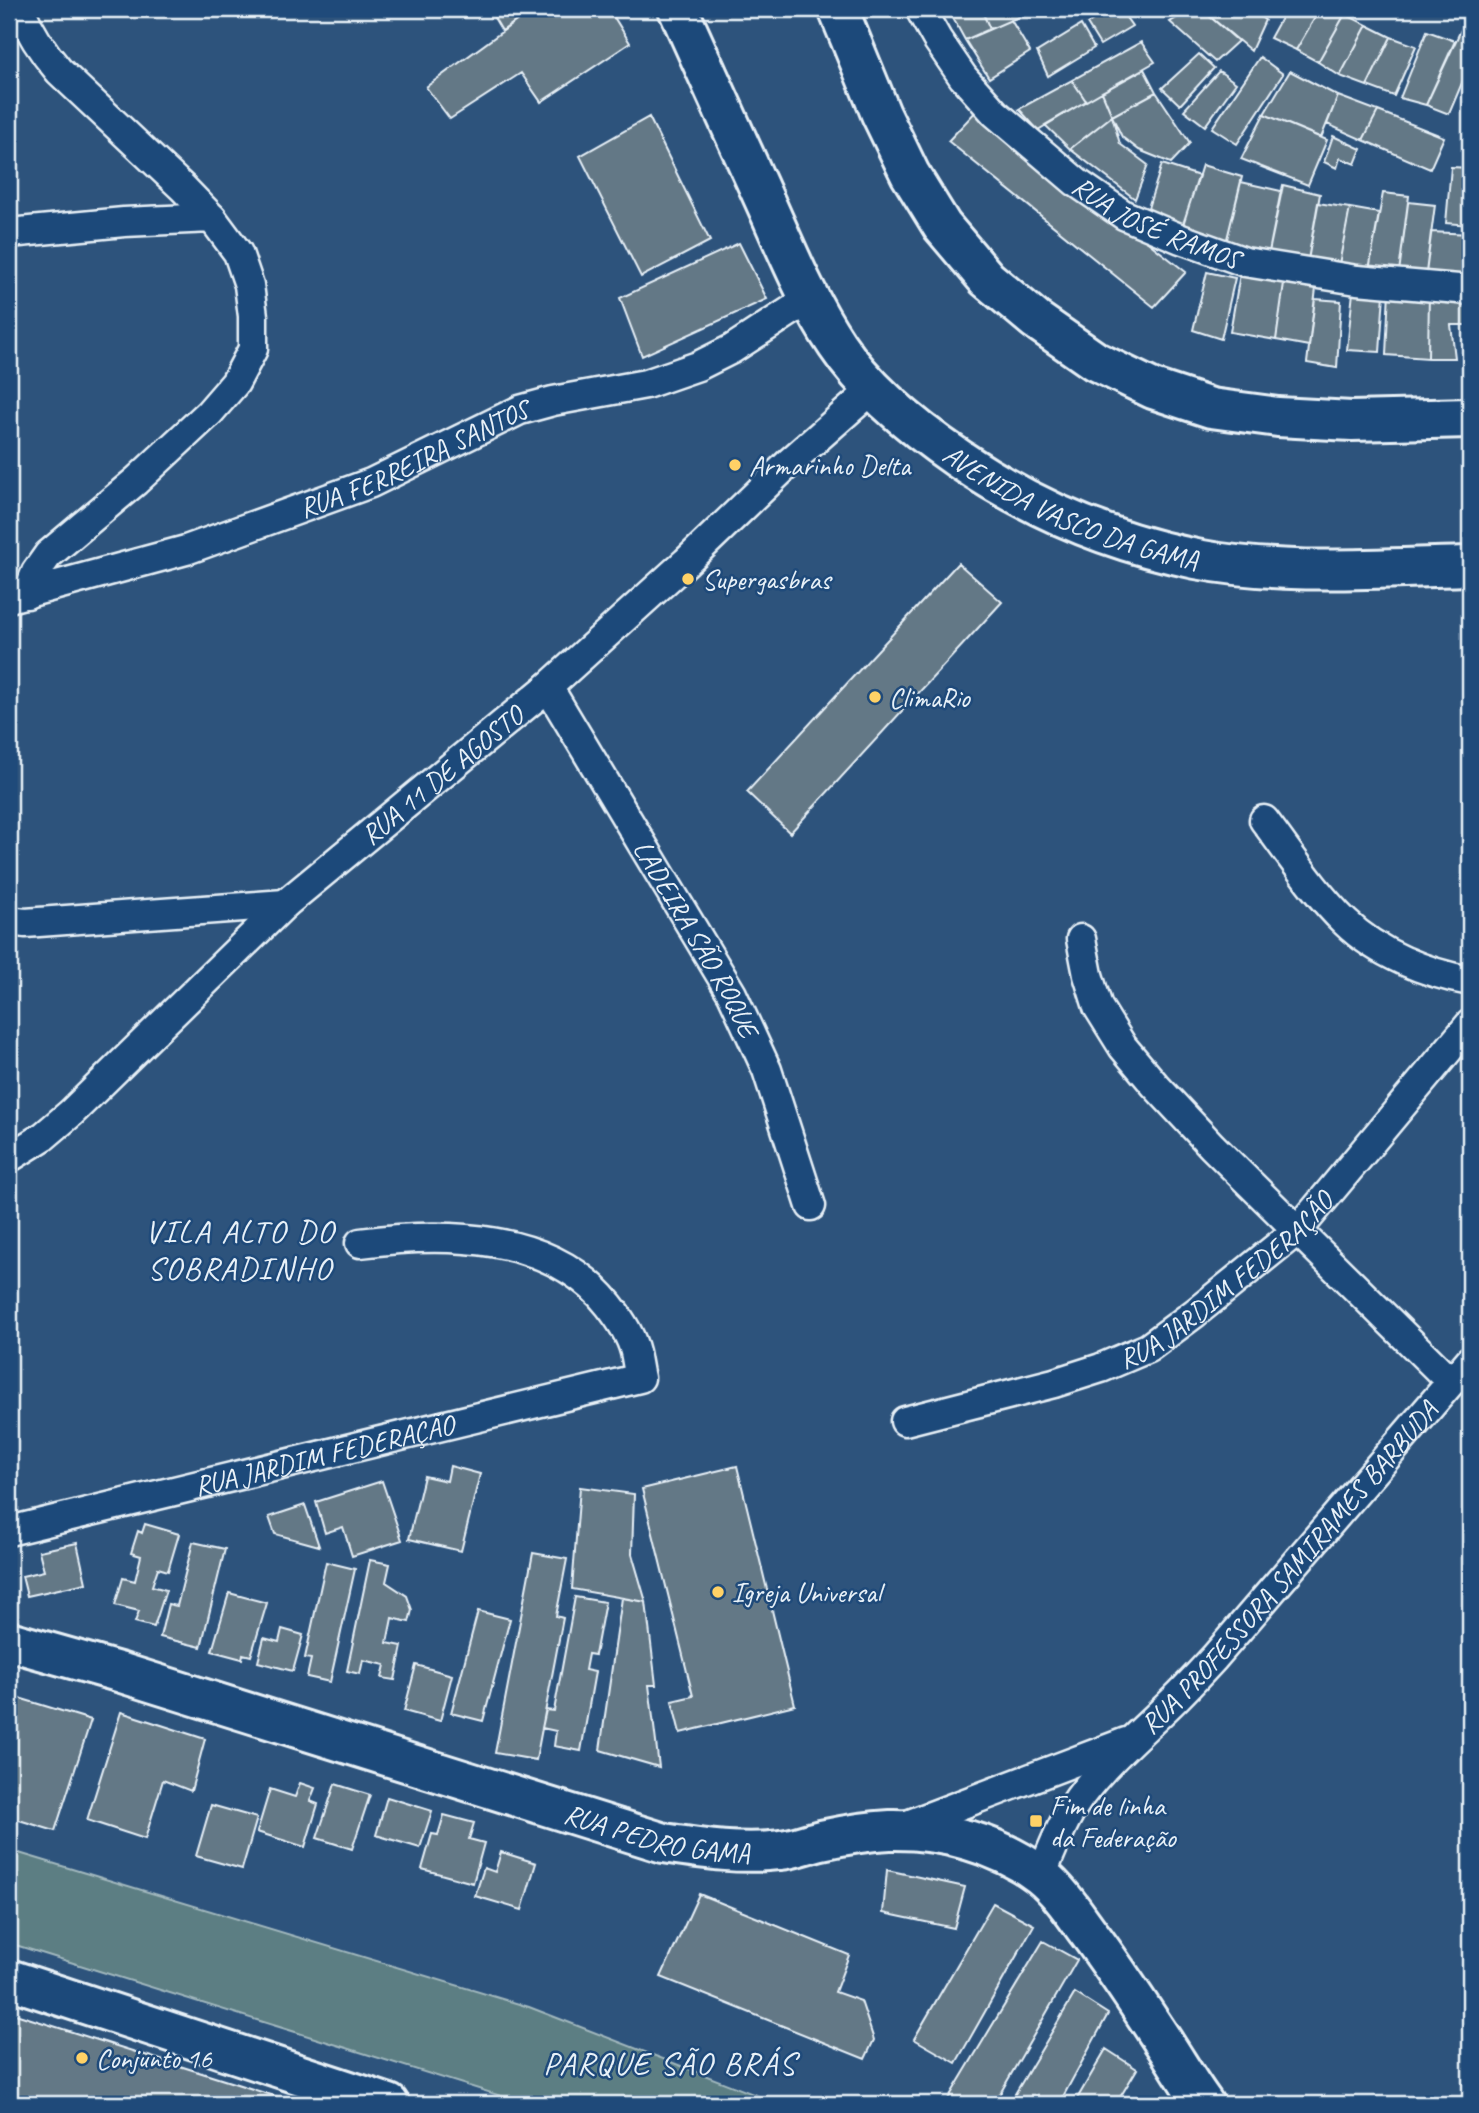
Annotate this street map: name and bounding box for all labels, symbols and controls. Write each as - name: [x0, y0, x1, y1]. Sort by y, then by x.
- street label: RUA JOSÉ RAMOS: [1066, 168, 1249, 278]
- street label: RUA FERREIRA SANTOS: [294, 391, 536, 526]
- street label: AVENIDA VASCO DA GAMA: [936, 437, 1202, 577]
- place label: Armarinho Delta: [749, 448, 912, 483]
- marker: Armarinho Delta: [727, 457, 743, 473]
- place label: Supergasbras: [702, 562, 833, 597]
- marker: Supergasbras: [680, 571, 696, 587]
- place label: ClimaRio: [889, 680, 972, 715]
- marker: ClimaRio: [867, 689, 883, 705]
- street label: RUA 11 DE AGOSTO: [354, 696, 533, 852]
- street label: LADEIRA SÃO ROQUE: [626, 834, 768, 1045]
- street label: RUA JARDIM FEDERAÇÃO: [1114, 1182, 1343, 1376]
- district label: VILA ALTO DO SOBRADINHO: [145, 1211, 336, 1289]
- street label: RUA PROFESSORA SAMIRAMES BARBUDA: [1133, 1392, 1446, 1741]
- street label: RUA JARDIM FEDERAÇÃO: [191, 1406, 460, 1503]
- place label: Igreja Universal: [732, 1575, 886, 1610]
- marker: Igreja Universal: [710, 1584, 726, 1600]
- place label: Fim de linha da Federação: [1050, 1788, 1178, 1855]
- street label: RUA PEDRO GAMA: [560, 1796, 751, 1870]
- marker: Fim de linha da Federação: [1028, 1813, 1044, 1829]
- place label: Conjunto 16: [96, 2041, 213, 2076]
- district label: PARQUE SÃO BRÁS: [543, 2043, 801, 2084]
- marker: Conjunto 16: [74, 2050, 90, 2066]

